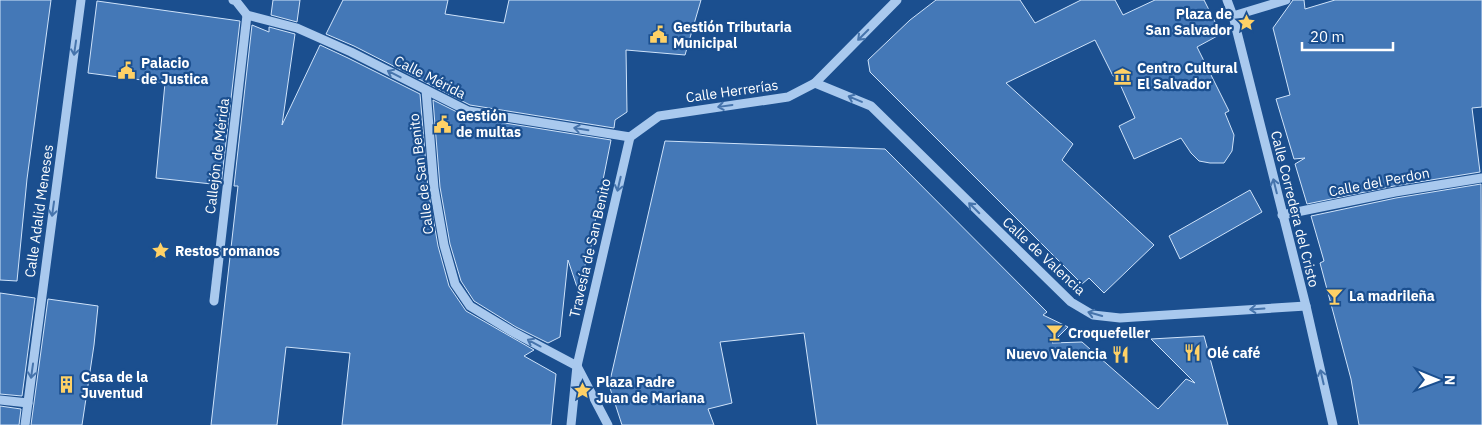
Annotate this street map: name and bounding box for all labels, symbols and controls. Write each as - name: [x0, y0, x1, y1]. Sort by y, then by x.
- place label: Plaza de San Salvador: [1145, 5, 1232, 39]
- place icon: Plaza de San Salvador: [1236, 12, 1256, 32]
- place label: Gestión Tributaria Municipal: [673, 18, 792, 52]
- scale bar: [1302, 20, 1393, 52]
- public building icon: Gestión Tributaria Municipal: [649, 25, 669, 45]
- text: 20 m: [1310, 27, 1345, 46]
- one-way arrow: [857, 28, 869, 41]
- one-way arrow: [69, 40, 79, 56]
- street label: Calle Mérida: [391, 51, 469, 103]
- place label: Palacio de Justica: [141, 54, 208, 88]
- place label: Centro Cultural El Salvador: [1137, 59, 1237, 93]
- public building icon: Palacio de Justica: [117, 61, 137, 81]
- museum icon: Centro Cultural El Salvador: [1113, 66, 1133, 86]
- one-way arrow: [387, 69, 402, 78]
- street label: Calle Herrerías: [685, 76, 780, 106]
- one-way arrow: [848, 94, 863, 104]
- street label: Callejón de Mérida: [201, 97, 233, 215]
- one-way arrow: [717, 101, 733, 111]
- place label: Gestión de multas: [456, 107, 521, 141]
- street label: Calle de San Benito: [405, 112, 437, 235]
- public building icon: Gestión de multas: [432, 114, 452, 134]
- one-way arrow: [574, 124, 590, 134]
- street label: Calle Corredera del Cristo: [1267, 129, 1323, 289]
- street label: Calle Adalid Meneses: [21, 143, 57, 279]
- street label: Calle del Perdon: [1327, 163, 1431, 201]
- street label: Travesía de San Benito: [565, 176, 615, 319]
- one-way arrow: [614, 176, 623, 192]
- one-way arrow: [1270, 178, 1279, 194]
- one-way arrow: [48, 201, 58, 217]
- one-way arrow: [968, 202, 980, 215]
- street label: Calle de Valencia: [999, 213, 1090, 299]
- place icon: Restos romanos: [151, 241, 171, 261]
- place label: Restos romanos: [175, 242, 280, 260]
- bar icon: La madrileña: [1325, 286, 1345, 306]
- place label: La madrileña: [1349, 287, 1435, 305]
- one-way arrow: [1249, 304, 1265, 314]
- one-way arrow: [1088, 309, 1104, 319]
- bar icon: Croquefeller: [1044, 323, 1064, 343]
- place label: Croquefeller: [1068, 324, 1150, 342]
- one-way arrow: [527, 338, 542, 348]
- restaurant icon: Olé café: [1183, 343, 1203, 363]
- restaurant icon: Nuevo Valencia: [1111, 344, 1131, 364]
- place label: Olé café: [1207, 344, 1261, 362]
- place label: Nuevo Valencia: [1006, 345, 1107, 363]
- north arrow: [1412, 355, 1462, 405]
- one-way arrow: [27, 362, 37, 378]
- place label: Casa de la Juventud: [81, 368, 148, 402]
- one-way arrow: [1317, 370, 1326, 386]
- place label: Plaza Padre Juan de Mariana: [596, 373, 705, 407]
- building icon: Casa de la Juventud: [57, 375, 77, 395]
- text: N: [1441, 375, 1459, 385]
- place icon: Plaza Padre Juan de Mariana: [572, 380, 592, 400]

